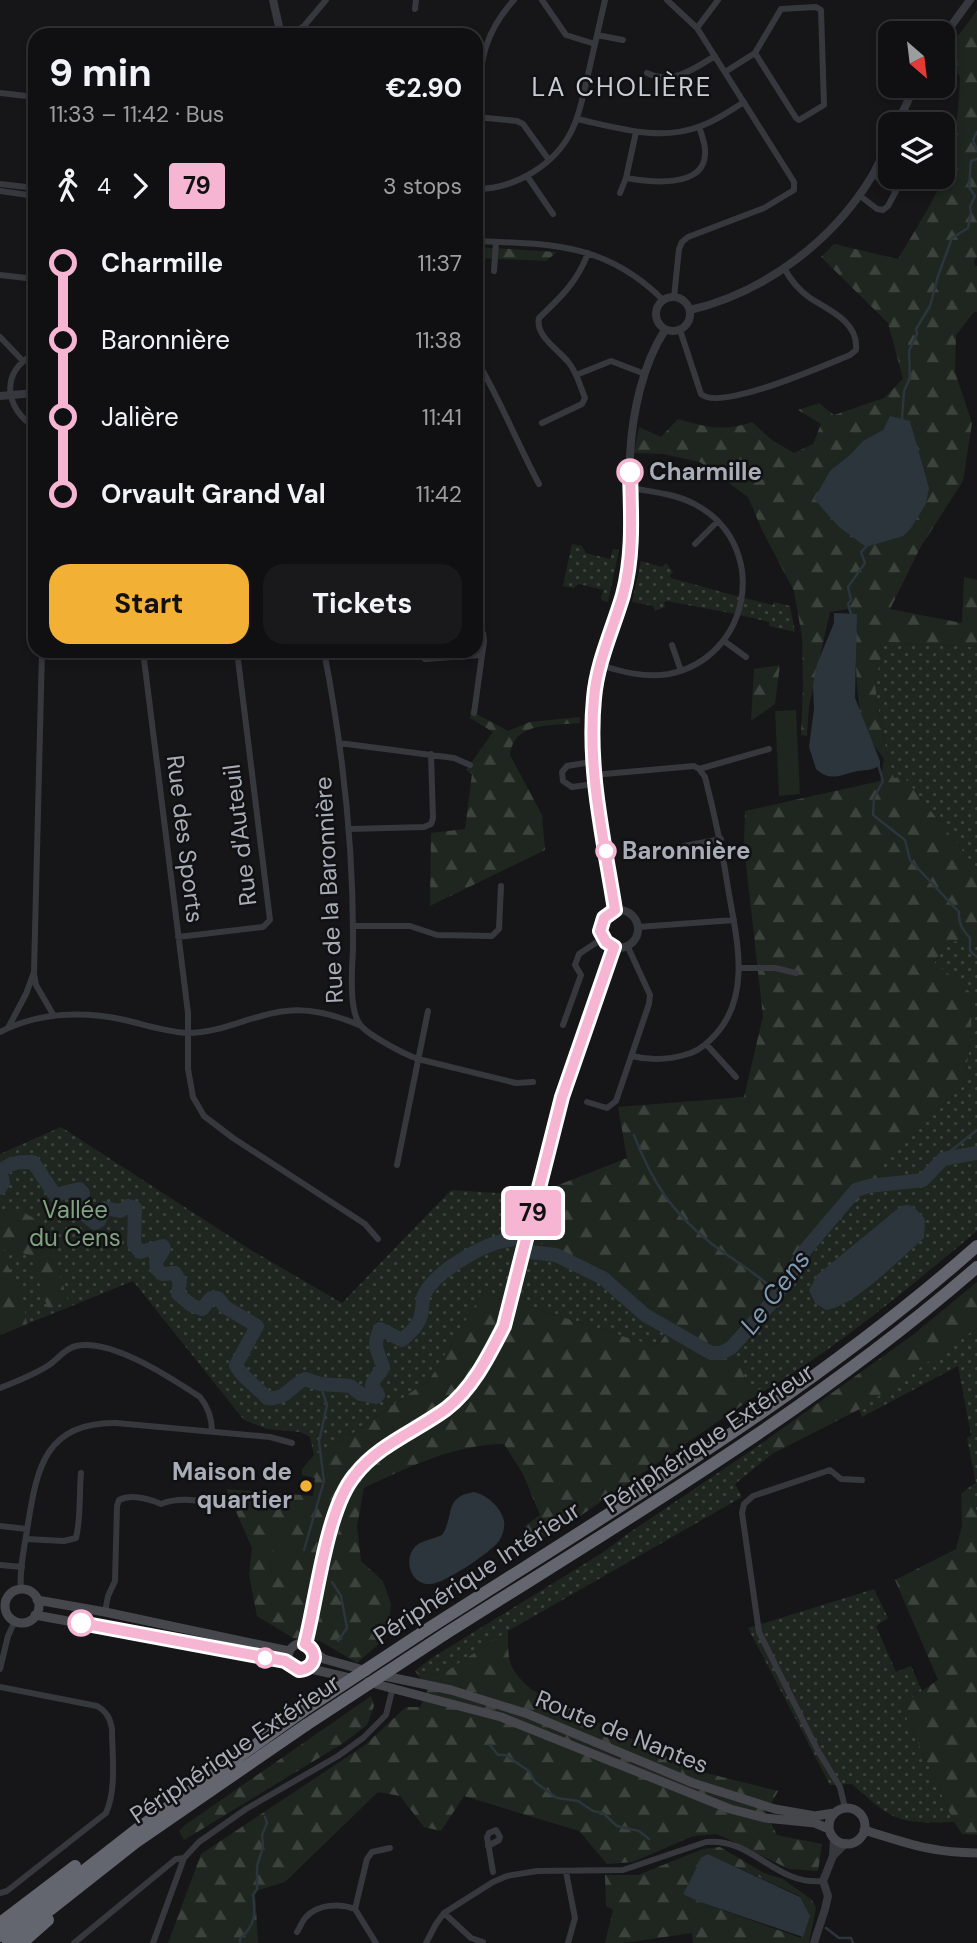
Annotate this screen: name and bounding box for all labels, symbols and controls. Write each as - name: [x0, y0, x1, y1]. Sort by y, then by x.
- north arrow: [878, 21, 956, 98]
- map controls: [878, 21, 955, 189]
- text: 9 min: [49, 48, 152, 98]
- district label: LA CHOLIÈRE: [532, 70, 712, 104]
- text: €2.90: [386, 71, 462, 105]
- text: 11:33 – 11:42 · Bus: [49, 99, 224, 129]
- button: layers: [878, 112, 955, 189]
- icon: walk: [49, 167, 87, 205]
- icon: forward: [121, 167, 159, 205]
- text: 79: [183, 170, 211, 201]
- text: 4: [97, 171, 111, 201]
- text: 3 stops: [383, 171, 462, 201]
- text: Charmille: [101, 246, 223, 280]
- text: 11:37: [418, 248, 462, 278]
- text: Baronnière: [101, 323, 230, 357]
- text: 11:38: [415, 325, 462, 355]
- text: Jalière: [101, 400, 179, 434]
- text: 11:41: [422, 402, 462, 432]
- place label: Charmille: [649, 456, 762, 487]
- marker: Charmille: [617, 459, 643, 485]
- text: Orvault Grand Val: [101, 477, 326, 511]
- text: 11:42: [416, 479, 462, 509]
- button: Start: [49, 564, 249, 644]
- button: Tickets: [263, 564, 462, 644]
- street label: Rue des Sports: [160, 753, 211, 925]
- street label: Rue d'Auteuil: [215, 762, 264, 908]
- street label: Rue de la Baronnière: [307, 776, 350, 1004]
- place label: Baronnière: [622, 835, 750, 866]
- marker: Baronnière: [596, 841, 616, 861]
- line badge: 79: [502, 1190, 564, 1236]
- park label: Vallée du Cens: [29, 1194, 121, 1253]
- text: 79: [519, 1197, 547, 1228]
- water label: Le Cens: [732, 1243, 818, 1341]
- street label: Périphérique Extérieur: [598, 1356, 820, 1519]
- place label: Maison de quartier: [172, 1456, 292, 1515]
- marker: Maison de quartier: [298, 1478, 314, 1494]
- street label: Périphérique Intérieur: [367, 1494, 586, 1651]
- unlabelled marker: [68, 1610, 94, 1636]
- unlabelled marker: [255, 1648, 275, 1668]
- street label: Périphérique Extérieur: [124, 1667, 346, 1830]
- street label: Route de Nantes: [531, 1683, 713, 1780]

